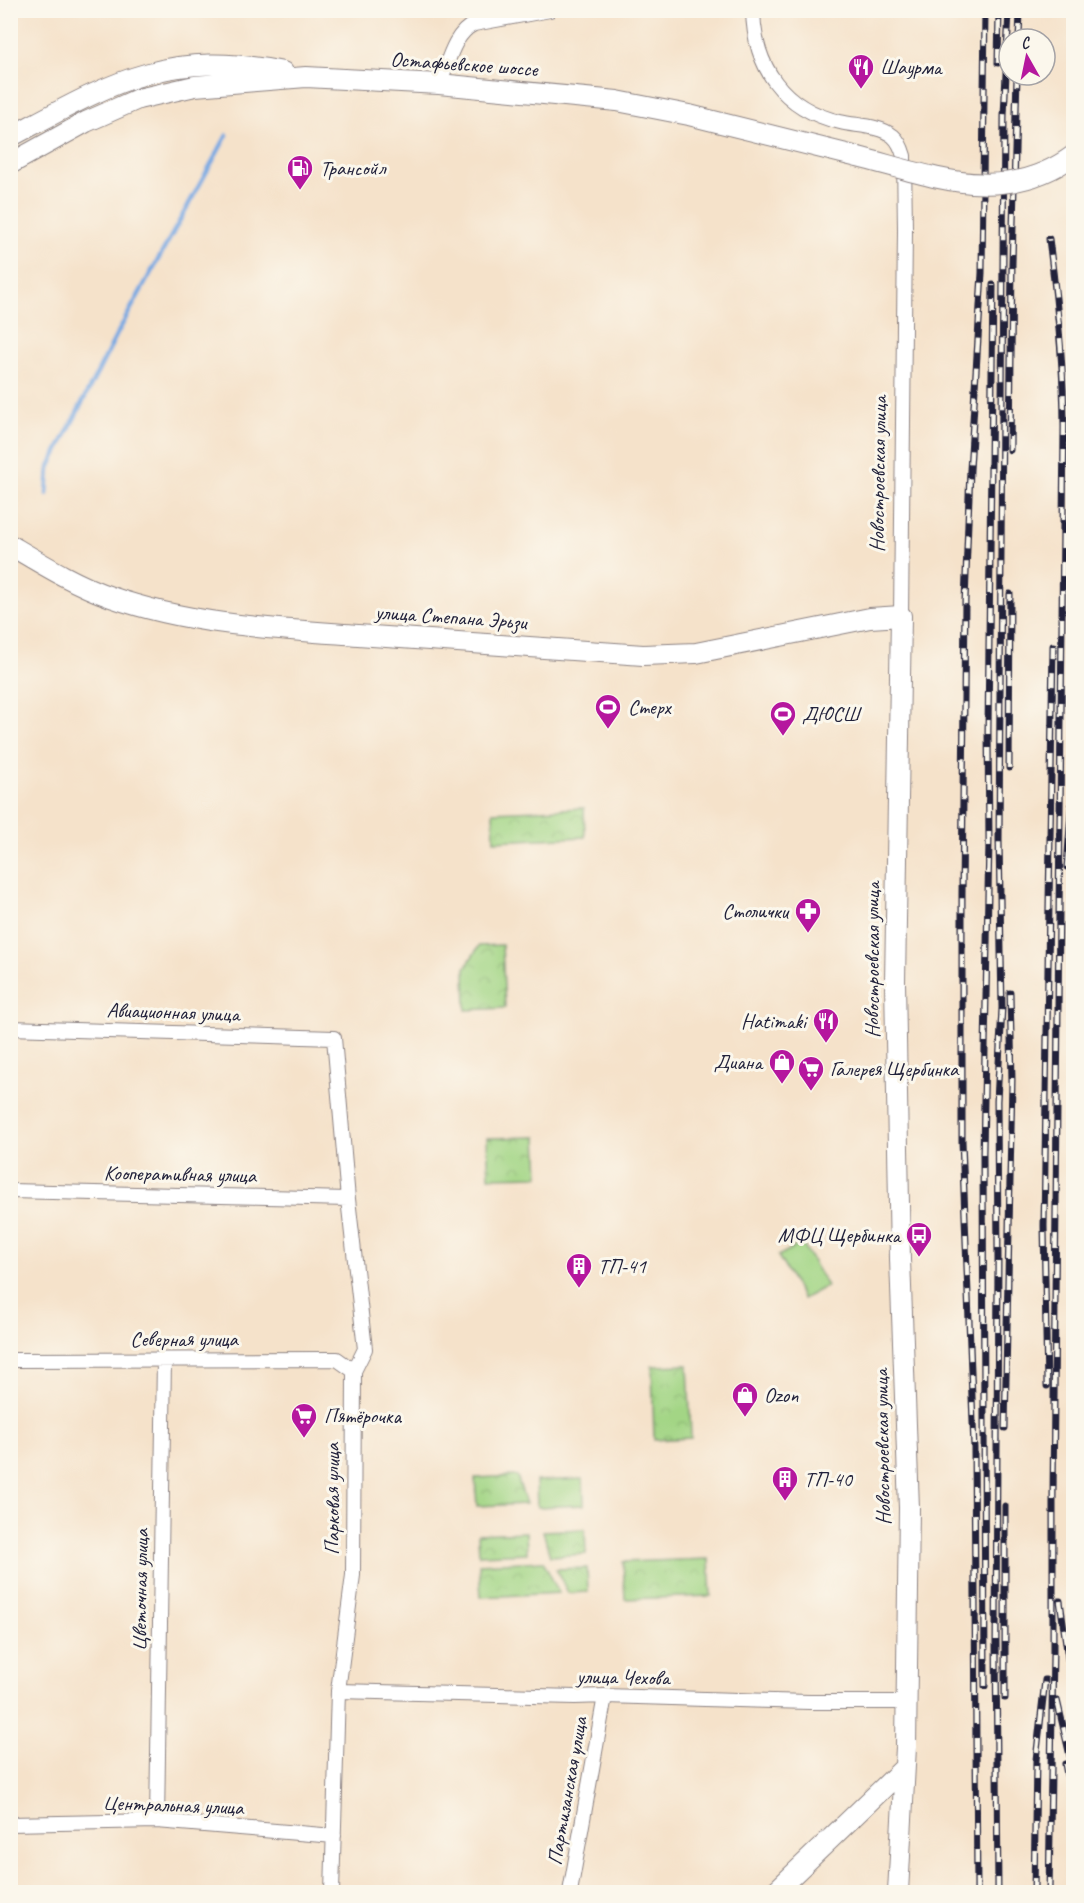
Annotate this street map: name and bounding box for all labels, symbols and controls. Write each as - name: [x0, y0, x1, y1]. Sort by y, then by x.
- north arrow: [997, 27, 1057, 87]
- text: С: [1019, 32, 1032, 54]
- street label: Остафьевское шоссе: [390, 46, 540, 82]
- restaurant icon: Шаурма: [846, 52, 876, 90]
- place label: Шаурма: [880, 54, 944, 80]
- fuel station icon: Трансойл: [285, 153, 315, 191]
- place label: Трансойл: [320, 155, 387, 181]
- street label: Новостроевская улица: [864, 393, 892, 552]
- street label: улица Степана Эрьзи: [372, 599, 529, 635]
- sports icon: Стерх: [593, 692, 623, 730]
- place label: Стерх: [628, 694, 673, 720]
- sports icon: ДЮСШ: [768, 699, 798, 737]
- place label: ДЮСШ: [802, 701, 862, 727]
- street label: Новостроевская улица: [859, 880, 885, 1038]
- pharmacy icon: Столички: [793, 896, 823, 934]
- place label: Столички: [722, 898, 791, 924]
- street label: Авиационная улица: [106, 997, 242, 1027]
- restaurant icon: Hatimaki: [811, 1006, 841, 1044]
- place label: Hatimaki: [741, 1008, 809, 1034]
- shop icon: Диана: [767, 1047, 797, 1085]
- place label: Диана: [714, 1049, 764, 1075]
- supermarket icon: Галерея Щербинка: [796, 1054, 826, 1092]
- place label: Галерея Щербинка: [830, 1056, 960, 1082]
- street label: Кооперативная улица: [104, 1160, 258, 1188]
- bus stop icon: МФЦ Щербинка: [904, 1220, 934, 1258]
- place label: МФЦ Щербинка: [778, 1222, 902, 1248]
- building icon: ТП-41: [564, 1251, 594, 1289]
- place label: ТП-41: [598, 1253, 648, 1279]
- street label: Северная улица: [130, 1326, 239, 1352]
- street label: Новостроевская улица: [868, 1366, 896, 1525]
- shop icon: Ozon: [730, 1380, 760, 1418]
- place label: Ozon: [764, 1382, 799, 1408]
- supermarket icon: Пятёрочка: [289, 1401, 319, 1439]
- place label: Пятёрочка: [324, 1403, 403, 1429]
- street label: Парковая улица: [319, 1441, 345, 1555]
- building icon: ТП-40: [770, 1464, 800, 1502]
- place label: ТП-40: [804, 1466, 854, 1492]
- street label: Цветочная улица: [126, 1527, 154, 1651]
- street label: улица Чехова: [574, 1663, 672, 1691]
- street label: Партизанская улица: [541, 1713, 593, 1867]
- street label: Центральная улица: [102, 1790, 246, 1821]

